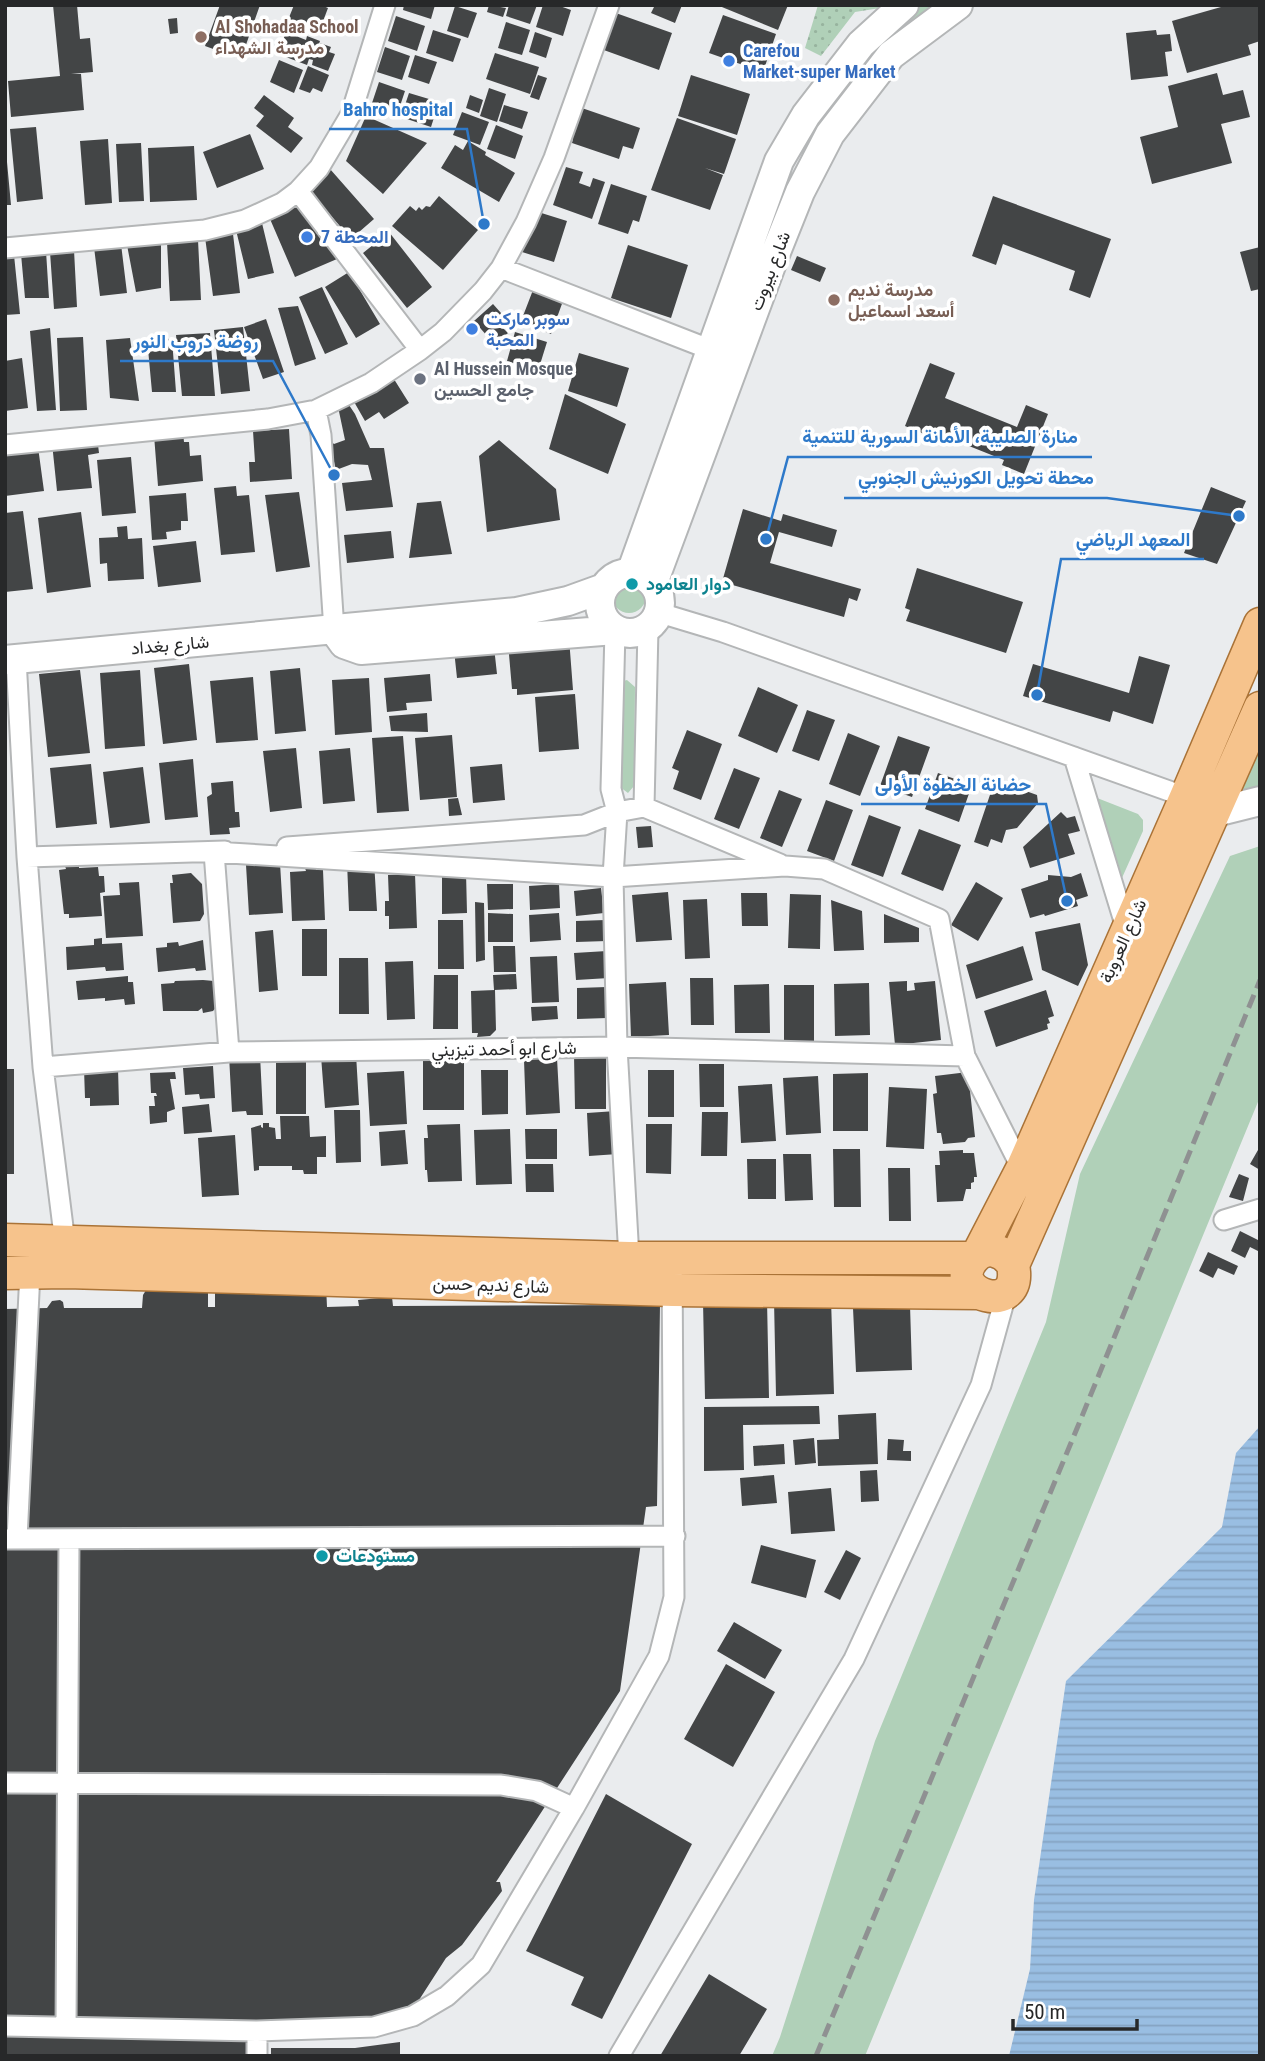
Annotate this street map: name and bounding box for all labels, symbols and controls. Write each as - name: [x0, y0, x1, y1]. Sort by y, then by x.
- place label: Al Shohadaa School مدرسة الشهداء: [215, 16, 359, 59]
- marker: Al Shohadaa School مدرسة الشهداء: [193, 29, 209, 45]
- place label: Carefou Market-super Market: [743, 40, 896, 82]
- marker: Carefou Market-super Market: [721, 53, 737, 69]
- callout: Bahro hospital: [329, 89, 467, 129]
- text: Bahro hospital: [343, 98, 453, 121]
- place label: المحطة 7: [321, 226, 389, 247]
- street label: شارع بيروت: [745, 228, 796, 314]
- marker: المحطة 7: [299, 229, 315, 245]
- place label: مدرسة نديم أسعد اسماعيل: [848, 279, 955, 322]
- marker: مدرسة نديم أسعد اسماعيل: [826, 292, 842, 308]
- place label: سوبر ماركت المحبة: [486, 308, 570, 351]
- callout: روضة دروب النور: [120, 321, 273, 361]
- marker: سوبر ماركت المحبة: [464, 321, 480, 337]
- text: روضة دروب النور: [133, 330, 259, 354]
- place label: Al Hussein Mosque جامع الحسين: [434, 358, 573, 402]
- marker: Al Hussein Mosque جامع الحسين: [412, 371, 428, 387]
- callout: منارة الصليبة، الأمانة السورية للتنمية: [788, 417, 1092, 457]
- text: منارة الصليبة، الأمانة السورية للتنمية: [802, 425, 1078, 449]
- callout: محطة تحويل الكورنيش الجنوبي: [844, 458, 1107, 498]
- text: محطة تحويل الكورنيش الجنوبي: [858, 466, 1094, 494]
- callout: المعهد الرياضي: [1061, 519, 1204, 559]
- text: المعهد الرياضي: [1076, 528, 1190, 556]
- place label: دوار العامود: [646, 573, 731, 595]
- marker: دوار العامود: [624, 576, 640, 592]
- street label: شارع بغداد: [130, 631, 210, 660]
- callout: حضانة الخطوة الأولى: [861, 764, 1046, 804]
- text: حضانة الخطوة الأولى: [875, 773, 1031, 797]
- street label: شارع العروبة: [1095, 896, 1152, 987]
- street label: شارع ابو أحمد تيزيني: [431, 1037, 577, 1065]
- street label: شارع نديم حسن: [432, 1272, 550, 1299]
- place label: مستودعات: [336, 1545, 415, 1567]
- marker: مستودعات: [314, 1548, 330, 1564]
- scale bar: [1013, 1988, 1137, 2032]
- text: 50 m: [1024, 2000, 1065, 2024]

